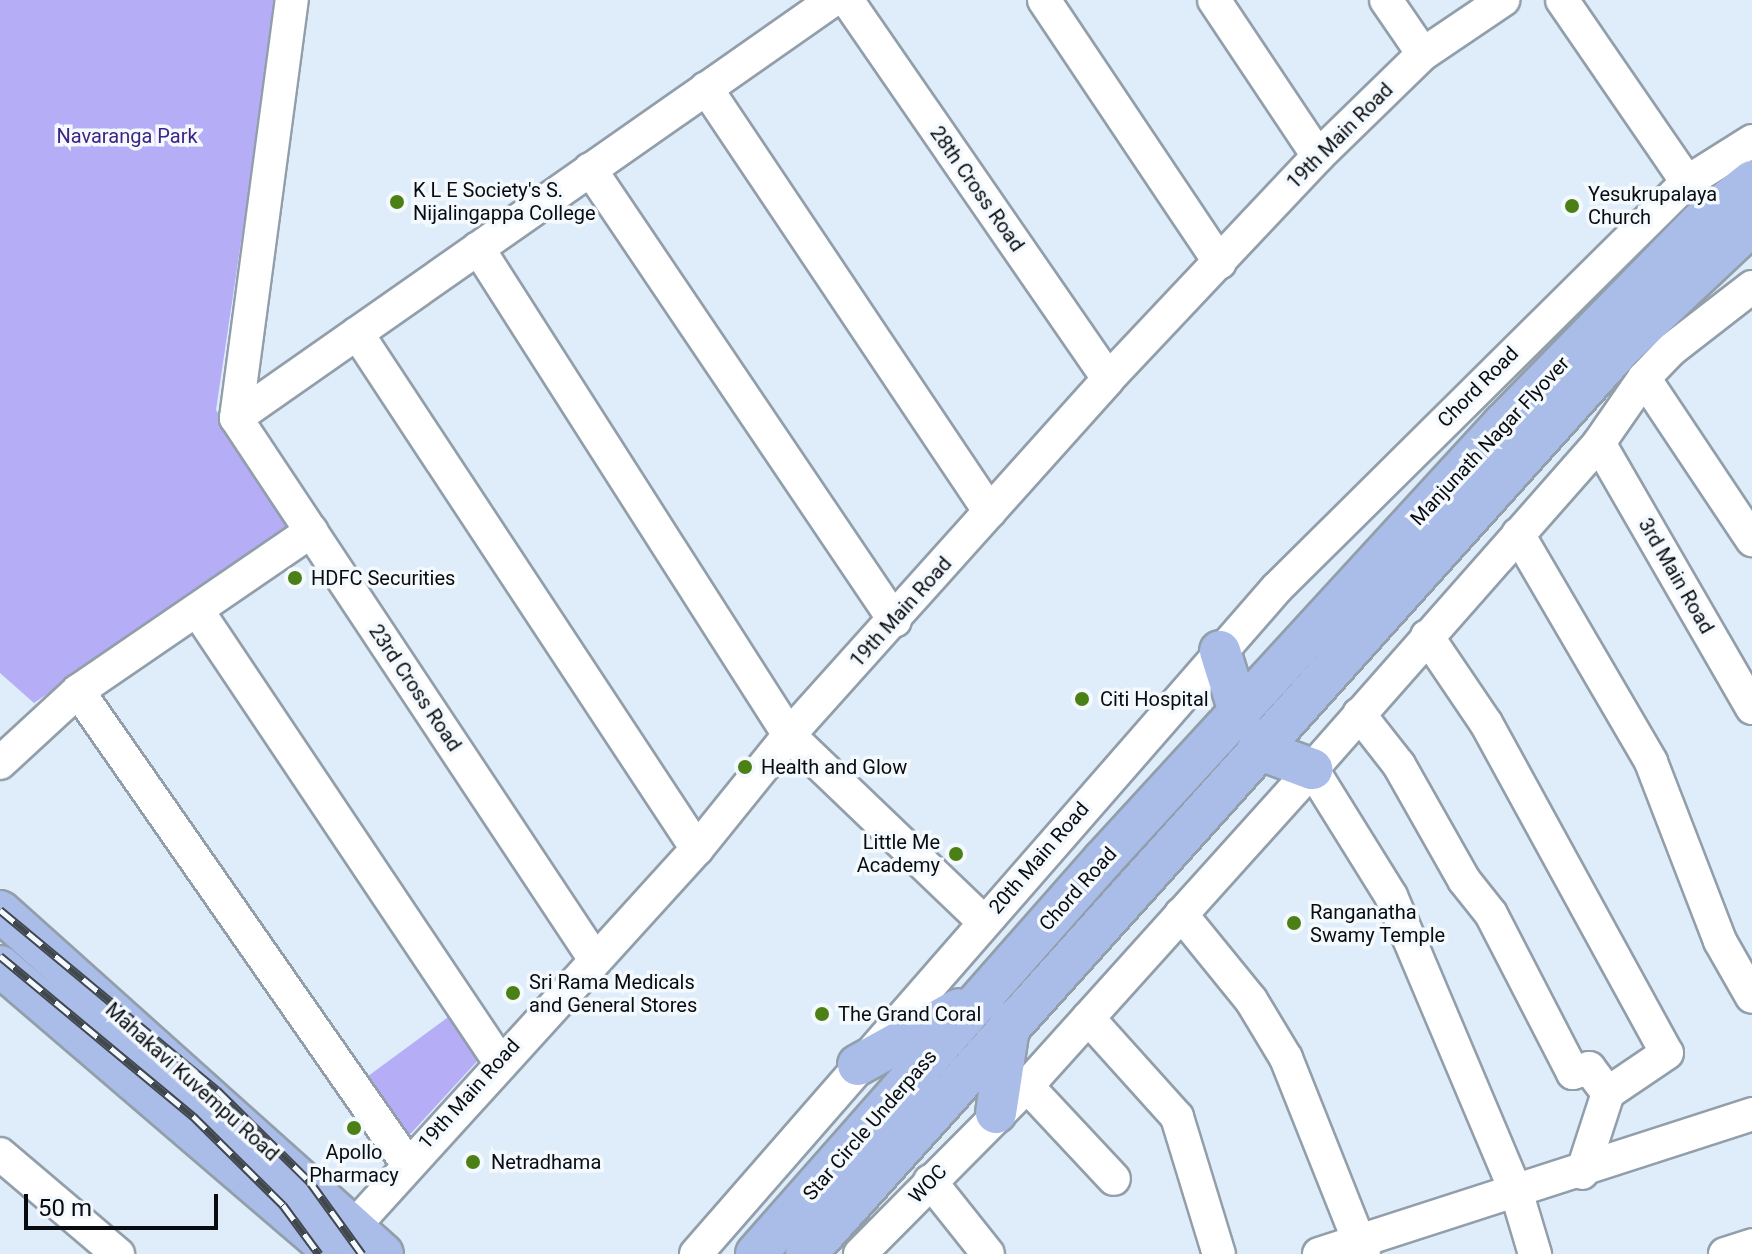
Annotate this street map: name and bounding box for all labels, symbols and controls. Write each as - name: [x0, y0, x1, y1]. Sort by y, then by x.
- street label: 19th Main Road: [1282, 78, 1398, 194]
- street label: 28th Cross Road: [925, 122, 1029, 256]
- park label: Navaranga Park: [56, 124, 198, 148]
- place label: K L E Society's S. Nijalingappa College: [413, 178, 596, 225]
- place label: Yesukrupalaya Church: [1588, 182, 1717, 229]
- marker: K L E Society's S. Nijalingappa College: [388, 193, 406, 211]
- marker: Yesukrupalaya Church: [1563, 197, 1581, 215]
- street label: Chord Road: [1433, 342, 1523, 432]
- street label: Manjunath Nagar Flyover: [1405, 352, 1575, 530]
- street label: 3rd Main Road: [1633, 514, 1719, 638]
- street label: 19th Main Road: [845, 552, 957, 672]
- place label: HDFC Securities: [311, 566, 455, 590]
- marker: HDFC Securities: [286, 569, 304, 587]
- street label: 23rd Cross Road: [364, 620, 466, 756]
- place label: Citi Hospital: [1100, 687, 1209, 711]
- marker: Citi Hospital: [1071, 688, 1093, 710]
- place label: Health and Glow: [761, 755, 907, 779]
- marker: Health and Glow: [736, 758, 754, 776]
- street label: 20th Main Road: [984, 797, 1094, 919]
- place label: Little Me Academy: [857, 830, 940, 877]
- street label: Chord Road: [1034, 842, 1122, 936]
- marker: Little Me Academy: [947, 845, 965, 863]
- place label: Ranganatha Swamy Temple: [1310, 900, 1446, 947]
- marker: Ranganatha Swamy Temple: [1285, 914, 1303, 932]
- place label: Sri Rama Medicals and General Stores: [529, 970, 697, 1017]
- marker: Sri Rama Medicals and General Stores: [504, 984, 522, 1002]
- street label: Mahakavi Kuvempu Road: [100, 998, 284, 1166]
- place label: The Grand Coral: [838, 1002, 981, 1026]
- marker: The Grand Coral: [813, 1005, 831, 1023]
- street label: 19th Main Road: [413, 1034, 525, 1154]
- street label: Star Circle Underpass: [798, 1045, 942, 1205]
- marker: Apollo Pharmacy: [345, 1119, 363, 1137]
- place label: Apollo Pharmacy: [309, 1140, 399, 1187]
- place label: Netradhama: [491, 1150, 601, 1174]
- marker: Netradhama: [462, 1151, 484, 1173]
- street label: WOC: [904, 1160, 952, 1208]
- scale bar: [28, 1178, 222, 1228]
- text: 50 m: [38, 1194, 92, 1222]

